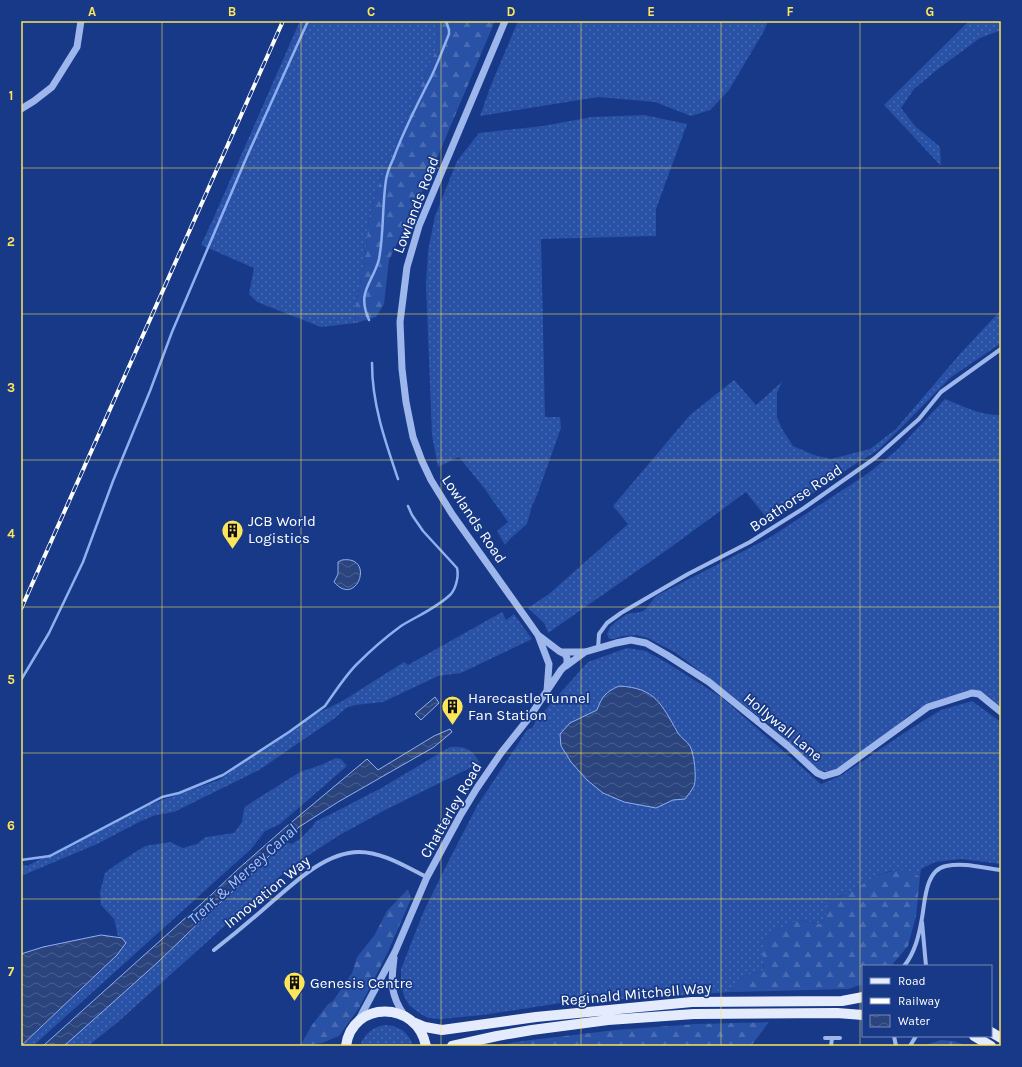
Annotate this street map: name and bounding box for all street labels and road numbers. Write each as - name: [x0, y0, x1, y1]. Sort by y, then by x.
- street label: Lowlands Road: [389, 154, 443, 256]
- street label: Boathorse Road: [746, 460, 846, 536]
- street label: Lowlands Road: [438, 471, 510, 567]
- street label: Hollywall Lane: [740, 689, 826, 765]
- street label: Chatterley Road: [416, 759, 486, 861]
- street label: Innovation Way: [220, 852, 314, 932]
- street label: Reginald Mitchell Way: [560, 978, 712, 1010]

